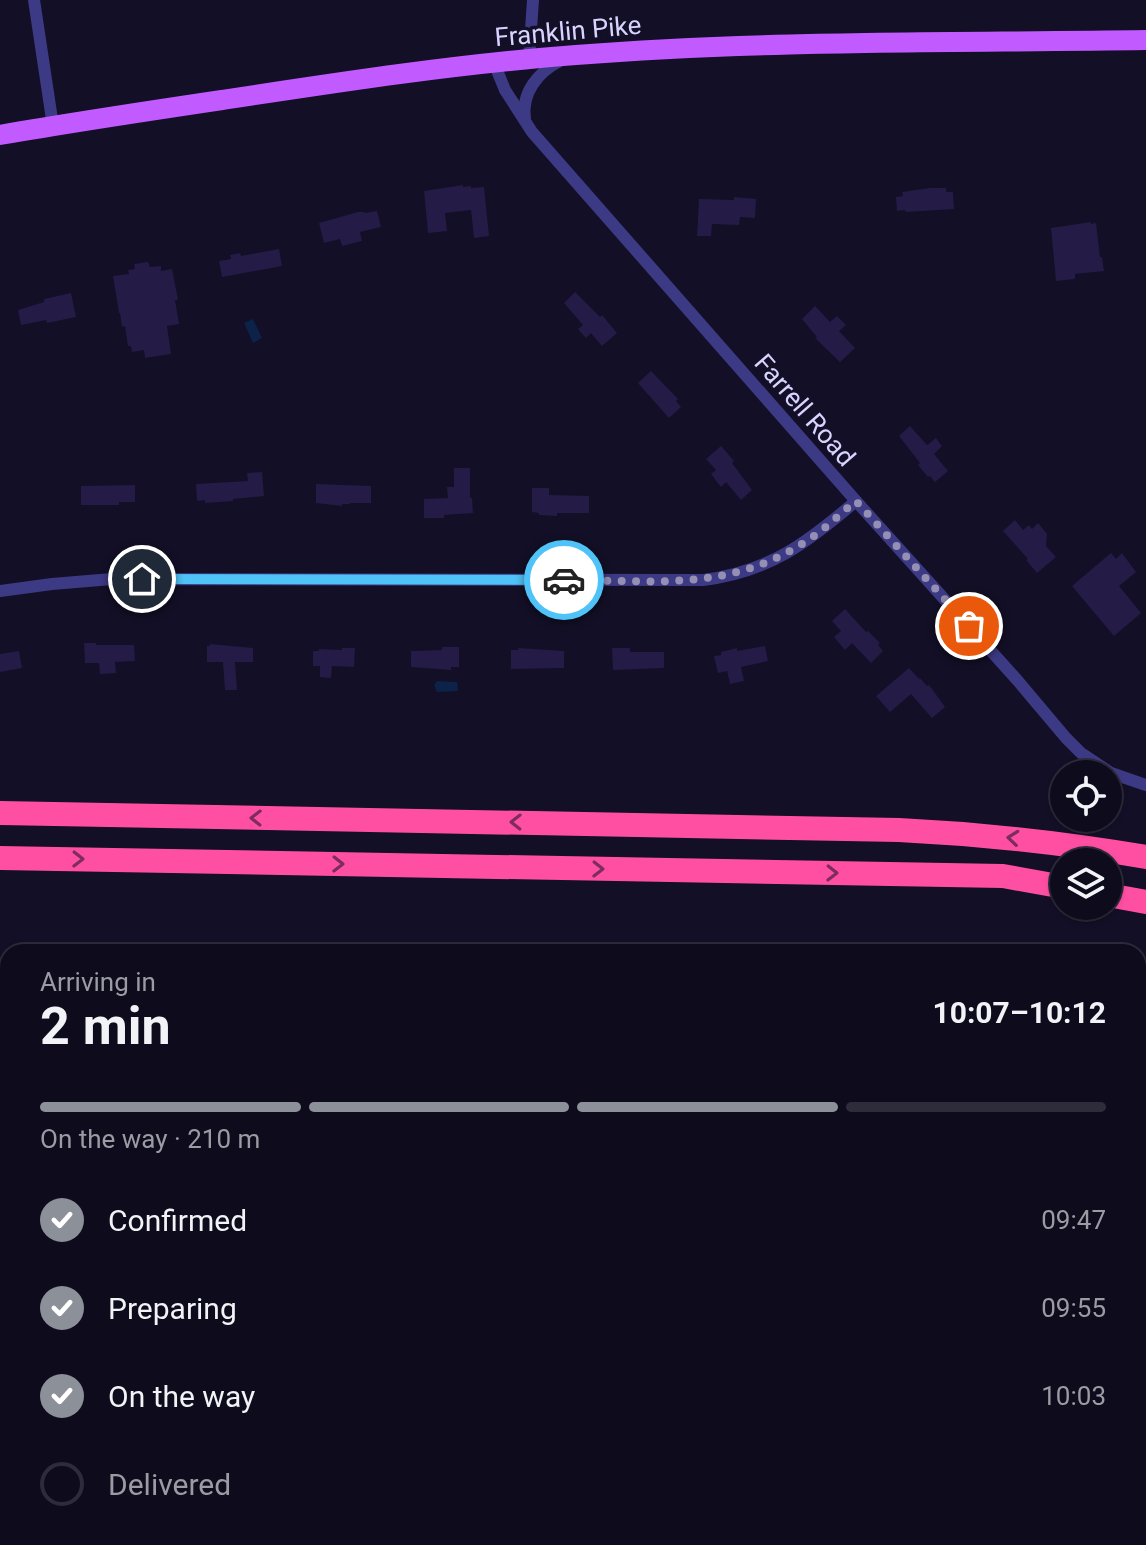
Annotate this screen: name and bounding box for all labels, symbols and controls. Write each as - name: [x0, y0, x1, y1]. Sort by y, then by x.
- street label: Franklin Pike: [494, 10, 642, 52]
- street label: Farrell Road: [748, 348, 862, 472]
- courier: [524, 540, 604, 620]
- pin: [108, 545, 176, 613]
- icon: home: [120, 557, 164, 601]
- icon: car: [542, 558, 586, 602]
- pin: [935, 592, 1003, 660]
- icon: bag: [947, 604, 991, 648]
- map controls: [1050, 760, 1122, 920]
- button: locate: [1050, 760, 1122, 832]
- one-way arrow: [249, 809, 262, 827]
- one-way arrow: [509, 813, 522, 831]
- one-way arrow: [1006, 830, 1019, 847]
- button: layers: [1050, 848, 1122, 920]
- one-way arrow: [72, 851, 85, 868]
- one-way arrow: [332, 855, 345, 873]
- one-way arrow: [592, 860, 605, 877]
- one-way arrow: [826, 864, 839, 882]
- text: Arriving in: [40, 967, 156, 997]
- text: 10:07–10:12: [932, 995, 1106, 1030]
- text: 2 min: [40, 996, 171, 1057]
- text: On the way · 210 m: [40, 1124, 260, 1154]
- icon: check: [40, 1198, 84, 1242]
- text: Confirmed: [108, 1203, 247, 1238]
- text: 09:47: [1041, 1205, 1106, 1235]
- icon: check: [40, 1286, 84, 1330]
- text: Preparing: [108, 1291, 237, 1326]
- text: 09:55: [1041, 1293, 1106, 1323]
- icon: check: [40, 1374, 84, 1418]
- text: On the way: [108, 1379, 255, 1414]
- text: 10:03: [1041, 1381, 1106, 1411]
- text: Delivered: [108, 1467, 231, 1502]

